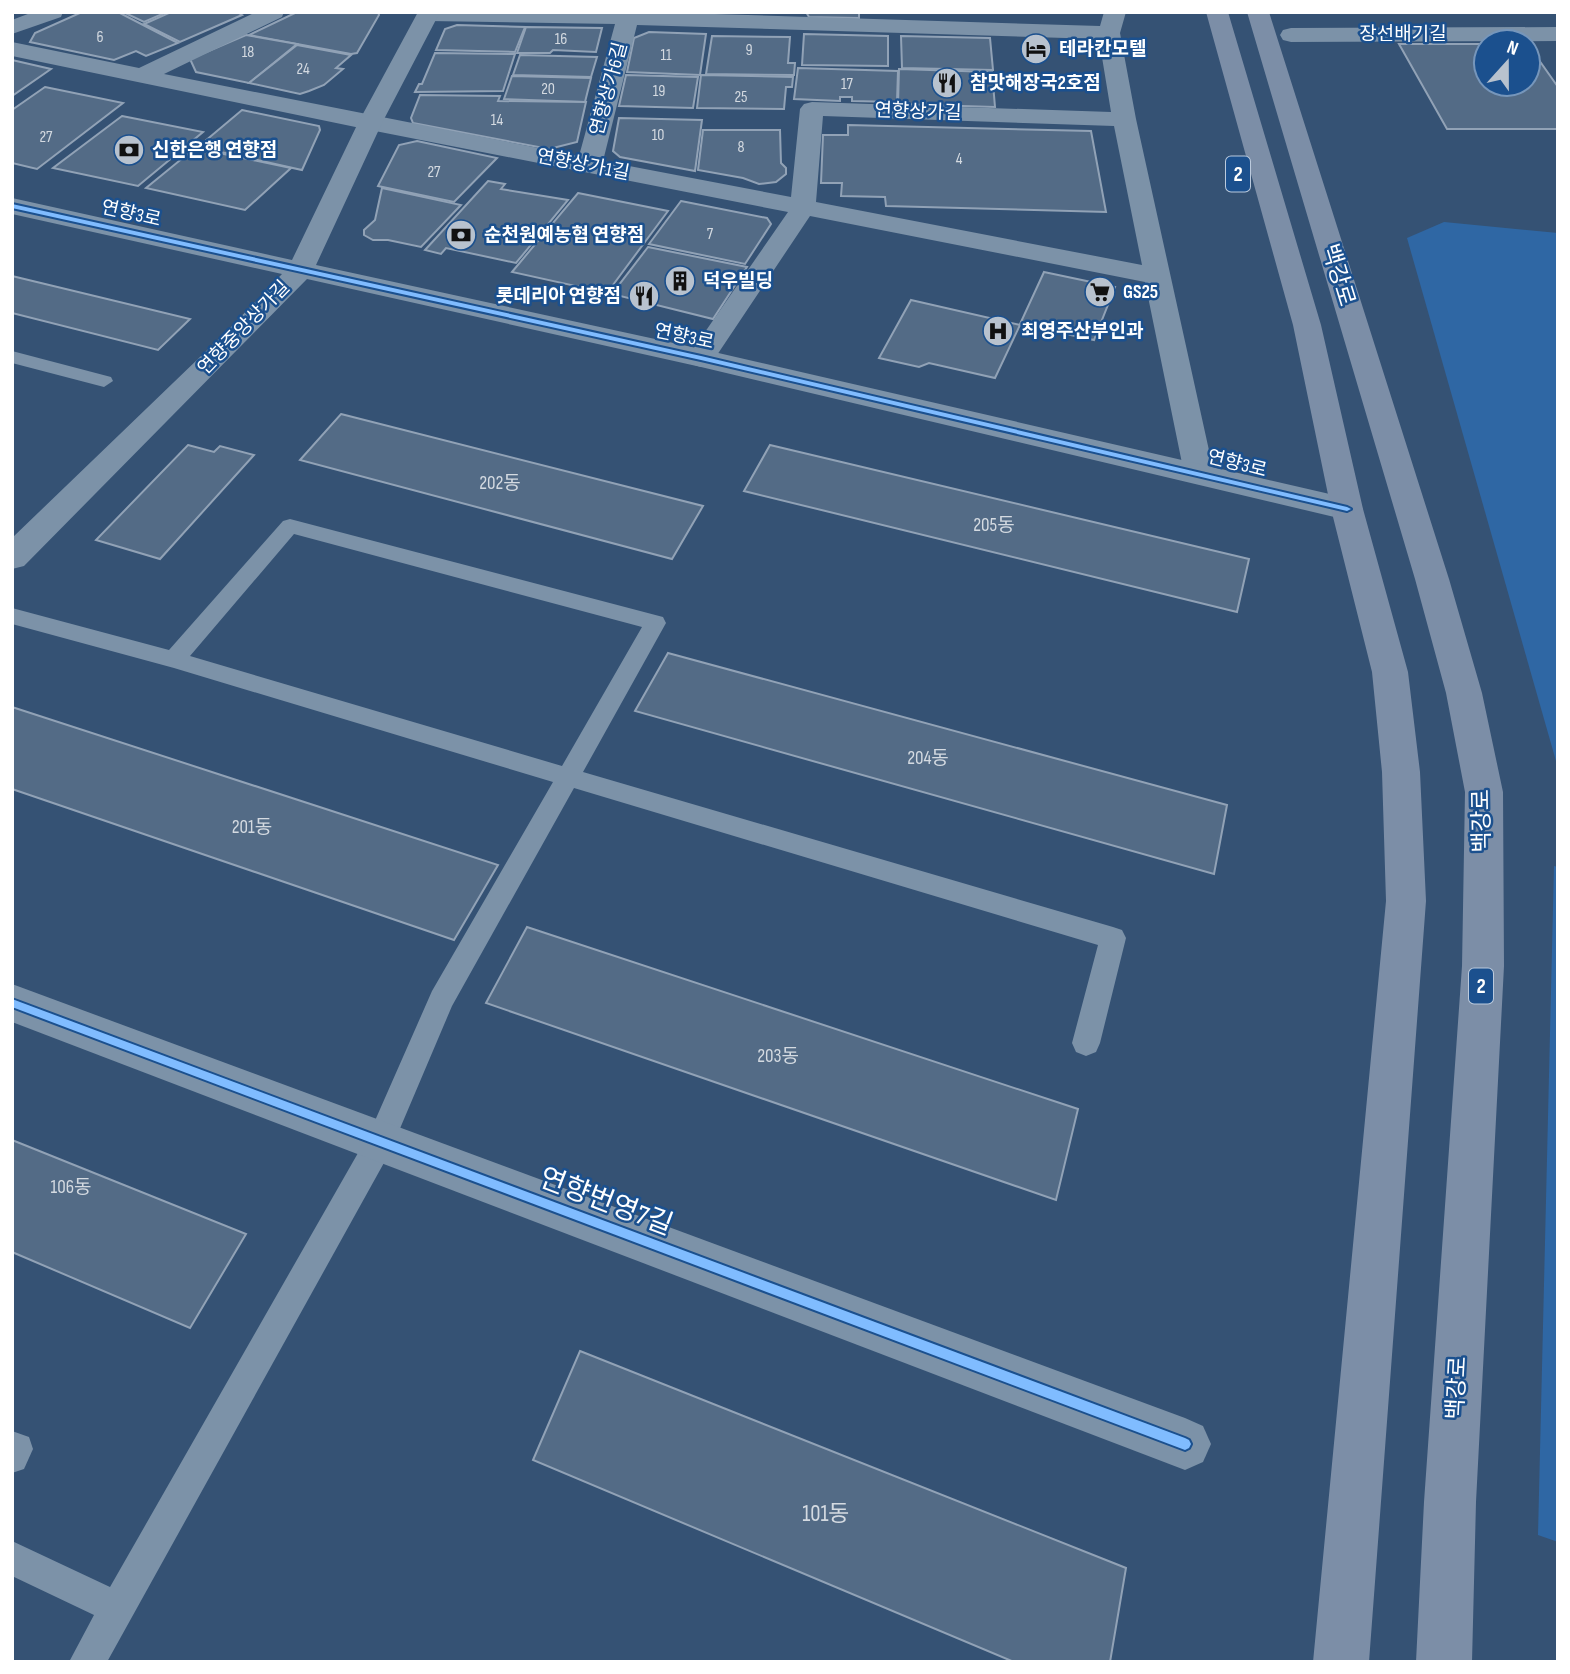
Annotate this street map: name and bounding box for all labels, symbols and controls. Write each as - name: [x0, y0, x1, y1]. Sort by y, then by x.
- street label: 장선배기길: [1359, 23, 1447, 46]
- house number: 6: [96, 28, 104, 47]
- north arrow: [1472, 28, 1542, 98]
- house number: 16: [555, 30, 567, 49]
- hotel icon: 테라칸모텔: [1019, 32, 1053, 66]
- text: N: [1504, 36, 1521, 61]
- place label: 테라칸모텔: [1059, 38, 1146, 61]
- street label: 연향상가6길: [586, 40, 632, 138]
- house number: 9: [745, 41, 753, 60]
- house number: 18: [242, 43, 254, 62]
- house number: 11: [660, 46, 672, 65]
- house number: 24: [296, 60, 310, 79]
- restaurant icon: 참맛해장국2호점: [930, 66, 964, 100]
- place label: 참맛해장국2호점: [970, 72, 1101, 95]
- house number: 17: [841, 75, 854, 94]
- house number: 20: [541, 80, 555, 99]
- house number: 19: [653, 82, 665, 101]
- house number: 25: [734, 88, 748, 107]
- street label: 연향상가길: [874, 99, 962, 125]
- house number: 14: [491, 111, 503, 130]
- house number: 10: [652, 126, 664, 145]
- house number: 27: [39, 128, 53, 147]
- bank icon: 신한은행 연향점: [112, 133, 146, 167]
- house number: 8: [737, 138, 745, 157]
- place label: 신한은행 연향점: [152, 139, 277, 162]
- street label: 연향상가1길: [535, 145, 631, 185]
- house number: 4: [956, 150, 963, 169]
- road number: 2: [1226, 156, 1250, 192]
- house number: 27: [427, 163, 441, 182]
- street label: 연향3로: [99, 196, 163, 232]
- bank icon: 순천원예농협 연향점: [444, 218, 478, 252]
- place label: 순천원예농협 연향점: [484, 224, 644, 247]
- house number: 7: [707, 225, 714, 244]
- street label: 백강로: [1315, 241, 1361, 309]
- building icon: 덕우빌딩: [663, 264, 697, 298]
- place label: 덕우빌딩: [703, 270, 773, 293]
- supermarket icon: GS25: [1083, 275, 1117, 309]
- street label: 연향중앙상가길: [193, 276, 295, 380]
- restaurant icon: 롯데리아 연향점: [627, 279, 661, 313]
- place label: GS25: [1123, 281, 1158, 304]
- place label: 롯데리아 연향점: [496, 285, 621, 308]
- hospital icon: 최영주산부인과: [981, 314, 1015, 348]
- street label: 연향3로: [652, 319, 716, 355]
- place label: 최영주산부인과: [1021, 320, 1144, 343]
- street label: 연향3로: [1205, 446, 1269, 482]
- house number: 202동: [479, 472, 521, 495]
- house number: 205동: [973, 514, 1015, 537]
- house number: 204동: [907, 747, 949, 770]
- street label: 백강로: [1467, 789, 1497, 853]
- house number: 201동: [232, 816, 272, 839]
- road number: 2: [1469, 968, 1493, 1004]
- house number: 203동: [757, 1045, 799, 1068]
- street label: 연향번영7길: [535, 1162, 677, 1242]
- house number: 106동: [51, 1176, 91, 1199]
- street label: 백강로: [1441, 1356, 1473, 1420]
- house number: 101동: [802, 1500, 850, 1528]

